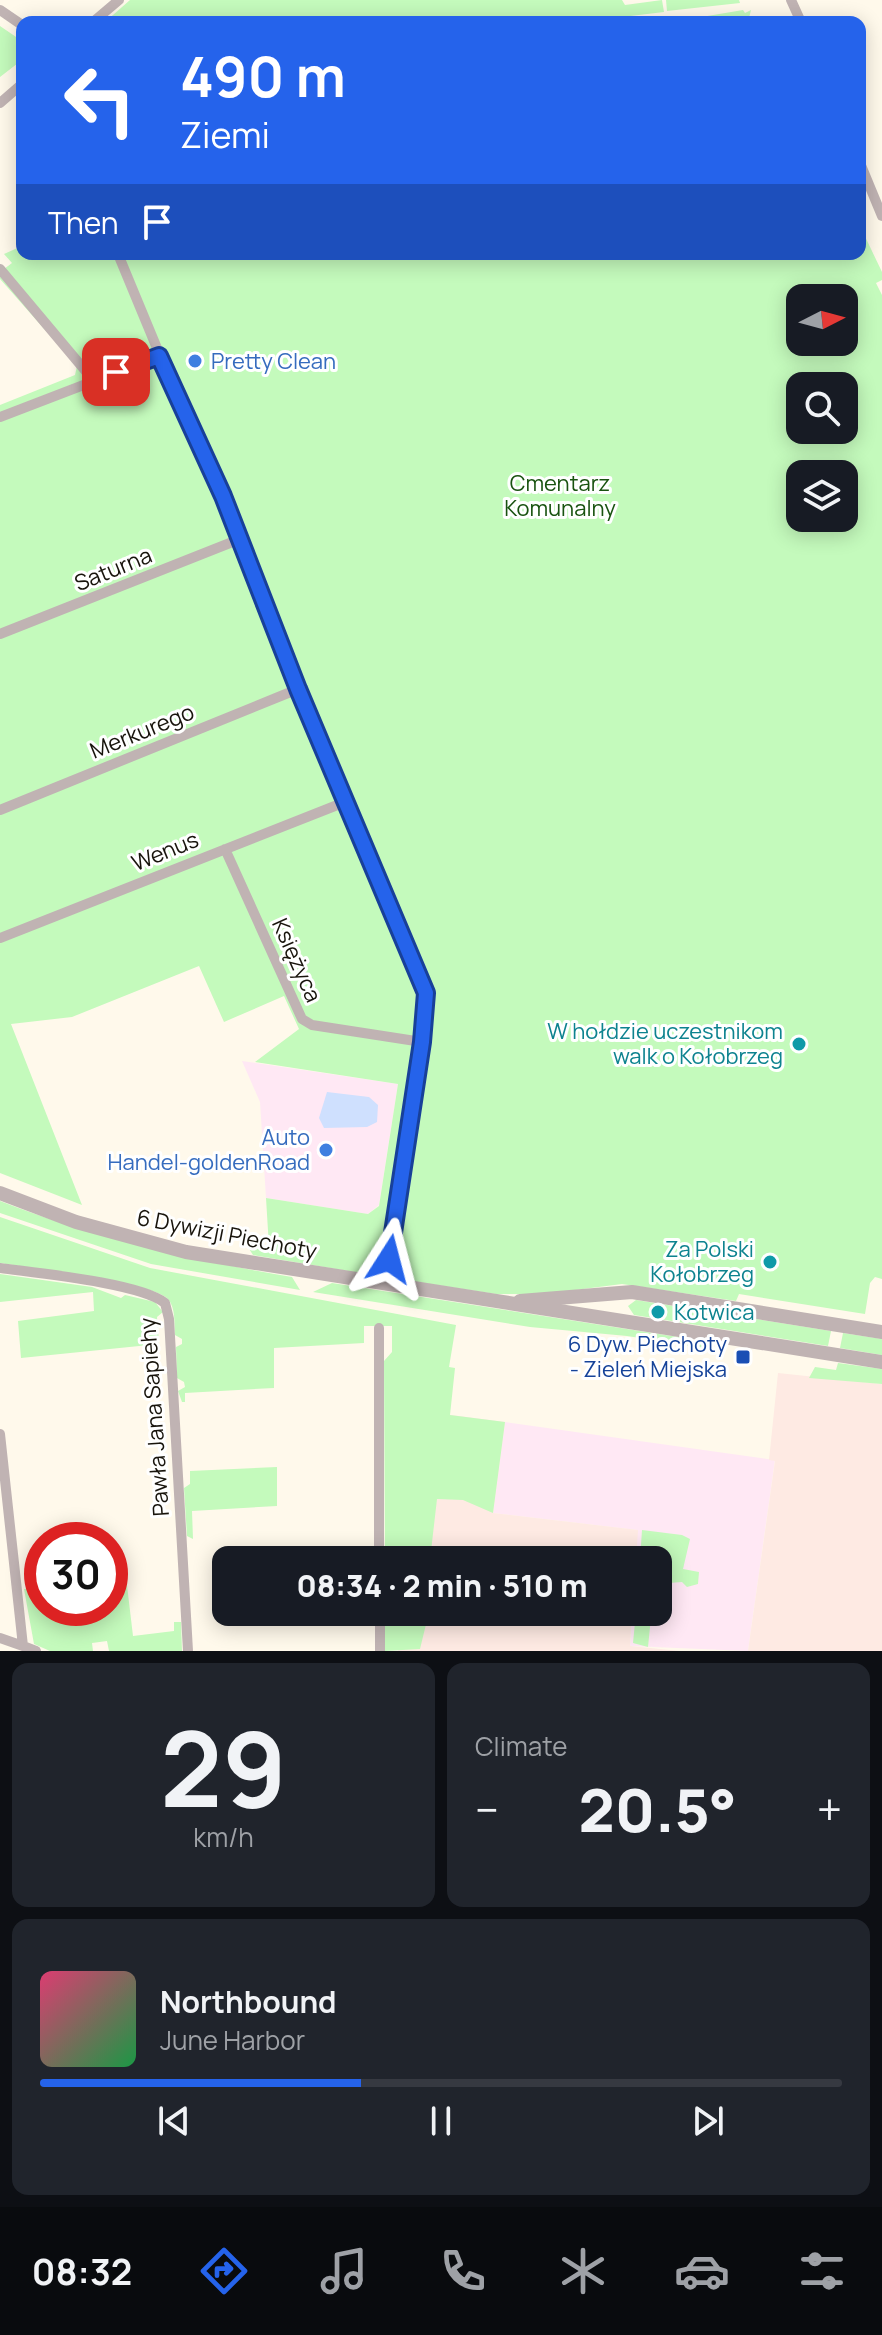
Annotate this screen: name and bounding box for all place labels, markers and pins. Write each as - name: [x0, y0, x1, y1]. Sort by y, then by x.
- pin: [82, 338, 150, 406]
- place label: Pretty Clean: [211, 346, 336, 376]
- marker: Pretty Clean: [186, 352, 204, 370]
- place label: W hołdzie uczestnikom walk o Kołobrzeg: [547, 1016, 783, 1071]
- marker: W hołdzie uczestnikom walk o Kołobrzeg: [790, 1035, 808, 1053]
- place label: Auto Handel-goldenRoad: [108, 1122, 310, 1177]
- marker: Auto Handel-goldenRoad: [317, 1141, 335, 1159]
- place label: Za Polski Kołobrzeg: [650, 1234, 754, 1289]
- marker: Za Polski Kołobrzeg: [761, 1253, 779, 1271]
- place label: Kotwica: [674, 1297, 754, 1327]
- marker: Kotwica: [649, 1303, 667, 1321]
- place label: 6 Dyw. Piechoty - Zieleń Miejska: [568, 1329, 727, 1384]
- marker: 6 Dyw. Piechoty - Zieleń Miejska: [734, 1348, 752, 1366]

